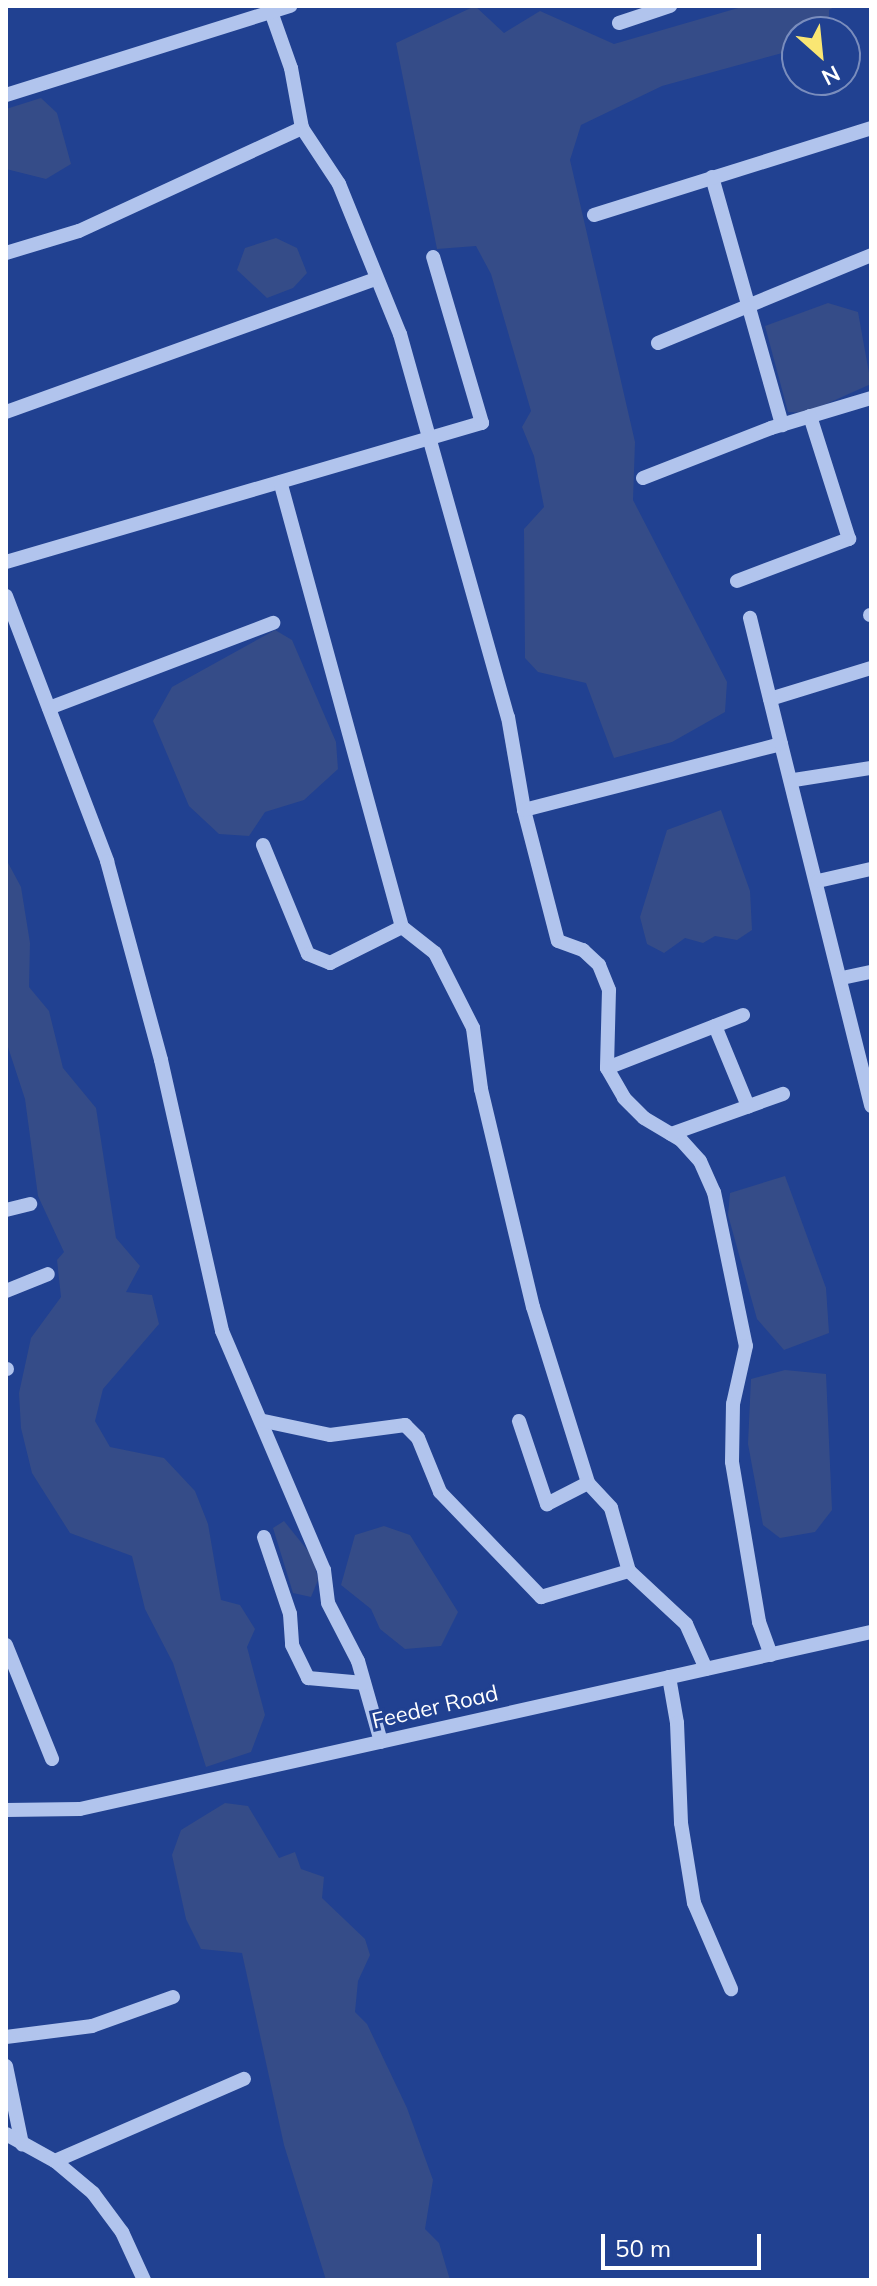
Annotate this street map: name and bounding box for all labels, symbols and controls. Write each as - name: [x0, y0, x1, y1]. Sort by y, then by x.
- north arrow: [781, 16, 861, 96]
- text: N: [817, 59, 845, 92]
- street label: Feeder Road: [369, 1680, 501, 1734]
- scale bar: [605, 2218, 765, 2268]
- text: 50 m: [615, 2233, 671, 2263]

